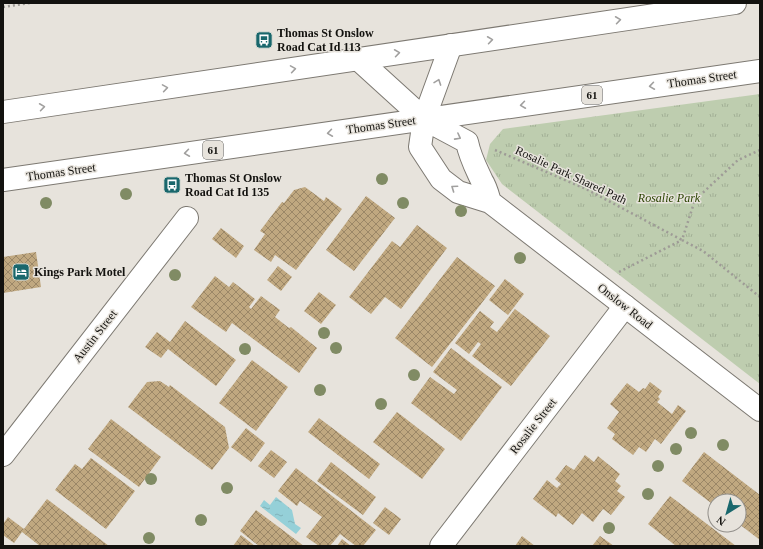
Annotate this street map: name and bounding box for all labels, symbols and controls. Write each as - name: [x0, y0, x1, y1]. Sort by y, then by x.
- one-way arrow: [615, 16, 622, 25]
- place label: Thomas St Onslow Road Cat Id 113: [277, 26, 374, 54]
- bus stop icon: Thomas St Onslow Road Cat Id 113: [254, 30, 274, 50]
- one-way arrow: [487, 36, 493, 45]
- one-way arrow: [394, 49, 400, 58]
- one-way arrow: [290, 65, 297, 74]
- street label: Thomas Street: [667, 67, 738, 91]
- one-way arrow: [433, 79, 441, 86]
- one-way arrow: [649, 81, 655, 90]
- one-way arrow: [162, 84, 168, 93]
- road number: 61: [582, 86, 602, 104]
- one-way arrow: [520, 100, 527, 109]
- one-way arrow: [38, 103, 45, 112]
- street label: Thomas Street: [346, 113, 417, 137]
- one-way arrow: [327, 128, 333, 137]
- one-way arrow: [454, 133, 462, 140]
- road number: 61: [203, 141, 223, 159]
- street label: Rosalie Park Shared Path: [513, 143, 629, 207]
- one-way arrow: [184, 148, 191, 157]
- street label: Thomas Street: [26, 160, 97, 184]
- place label: Thomas St Onslow Road Cat Id 135: [185, 171, 282, 199]
- bus stop icon: Thomas St Onslow Road Cat Id 135: [162, 175, 182, 195]
- one-way arrow: [451, 185, 458, 193]
- park label: Rosalie Park: [637, 191, 701, 205]
- hotel icon: Kings Park Motel: [11, 262, 31, 282]
- place label: Kings Park Motel: [34, 265, 126, 279]
- street label: Onslow Road: [595, 280, 655, 332]
- street label: Austin Street: [70, 306, 120, 365]
- street label: Rosalie Street: [507, 395, 560, 457]
- north arrow: [707, 493, 747, 533]
- text: N: [714, 514, 728, 528]

